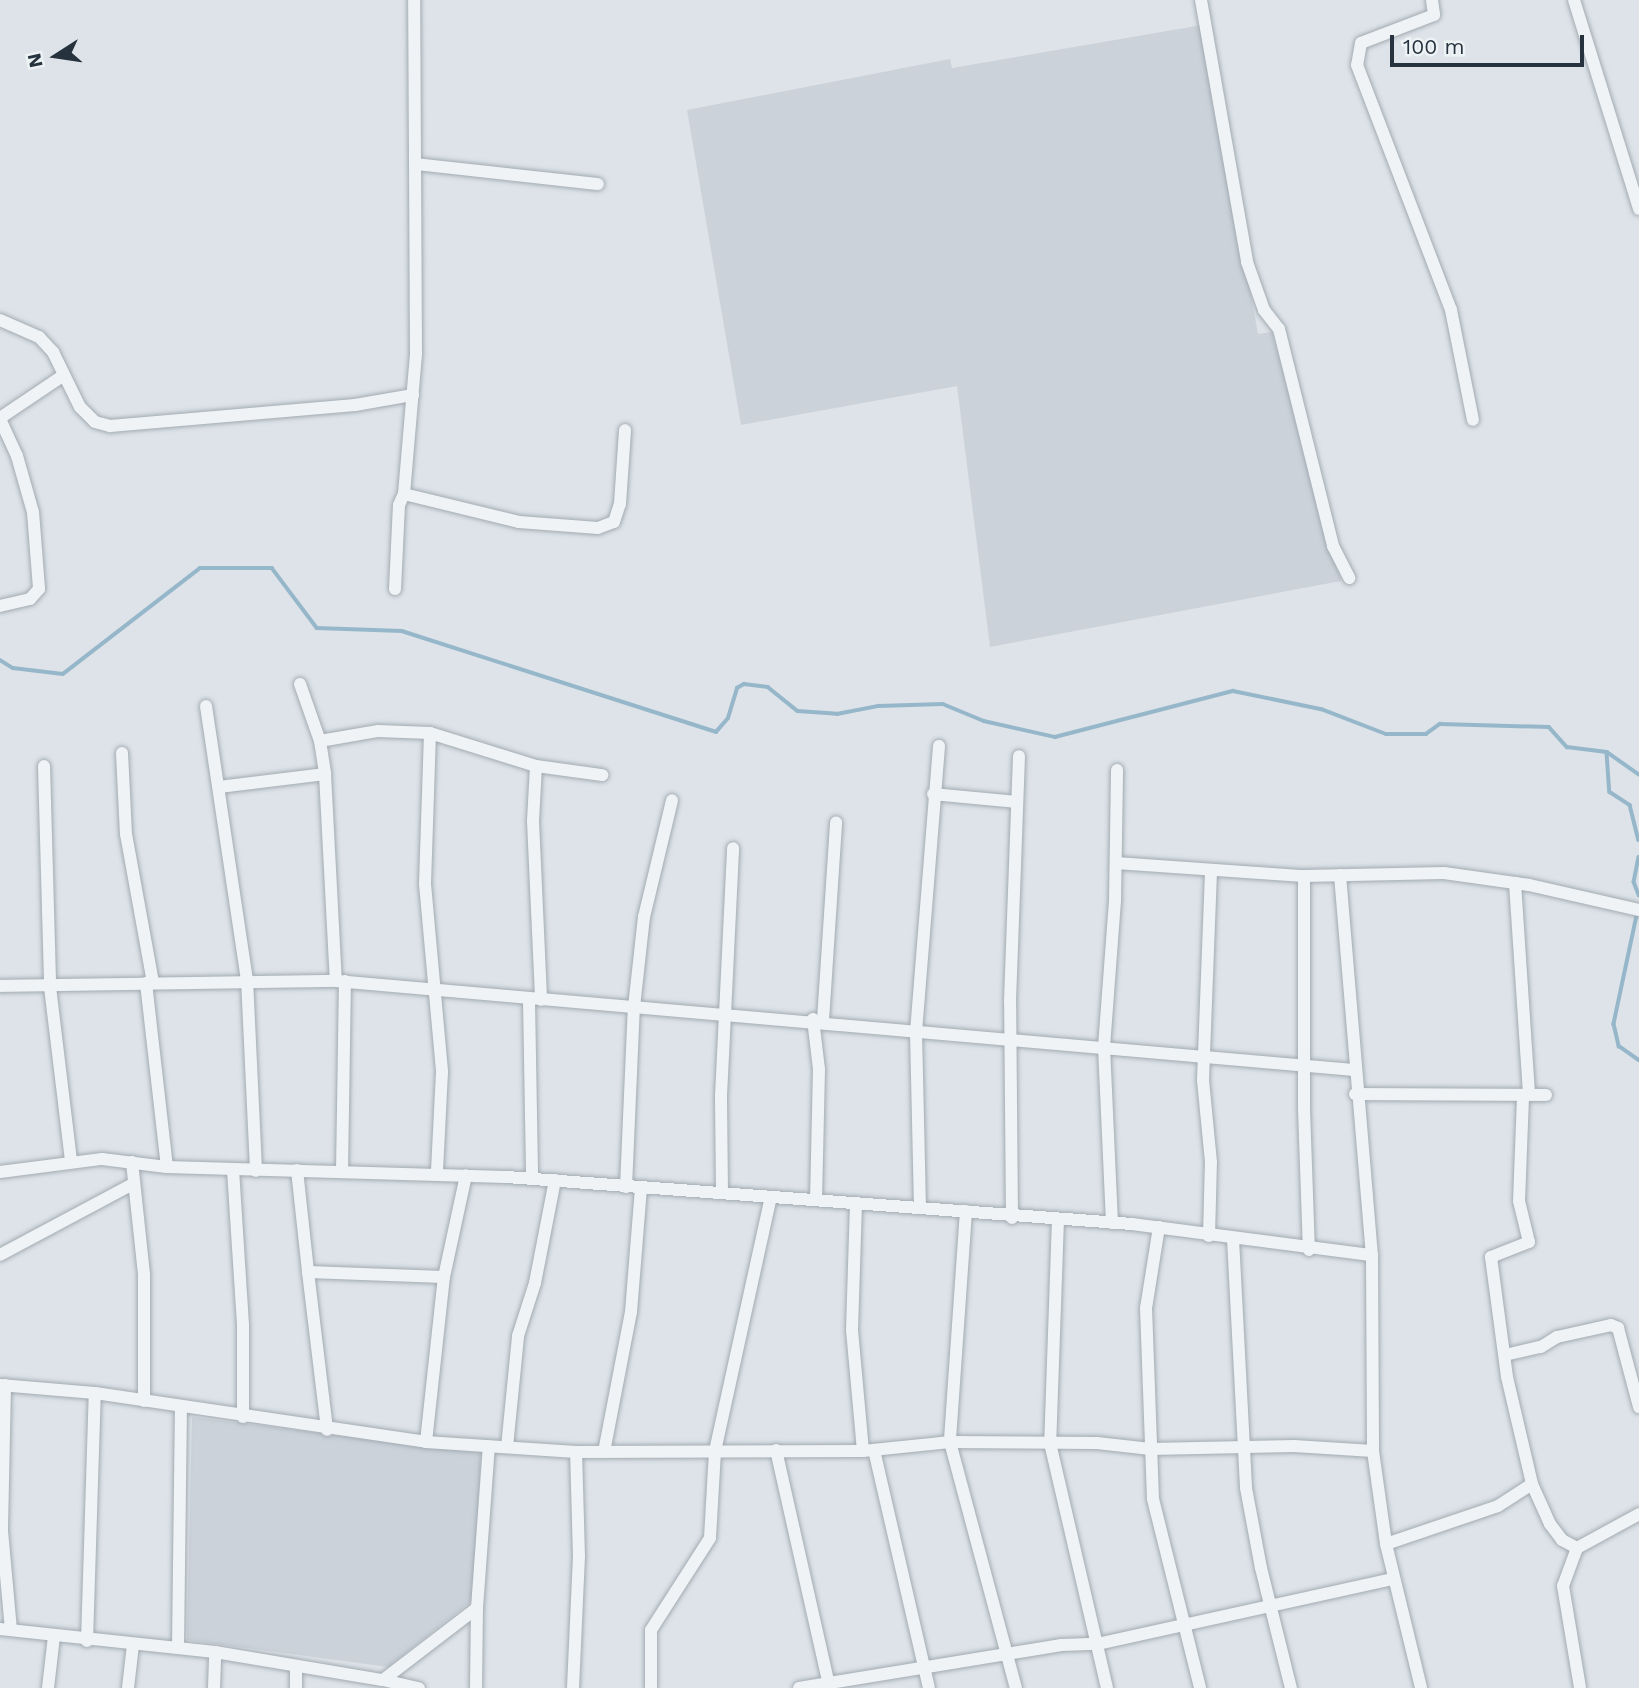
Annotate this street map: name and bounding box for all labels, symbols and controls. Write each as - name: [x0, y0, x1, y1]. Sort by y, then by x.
- north arrow: [21, 21, 91, 91]
- scale bar: [1394, 21, 1588, 65]
- text: 100 m: [1403, 34, 1465, 59]
- text: N: [22, 51, 48, 70]

